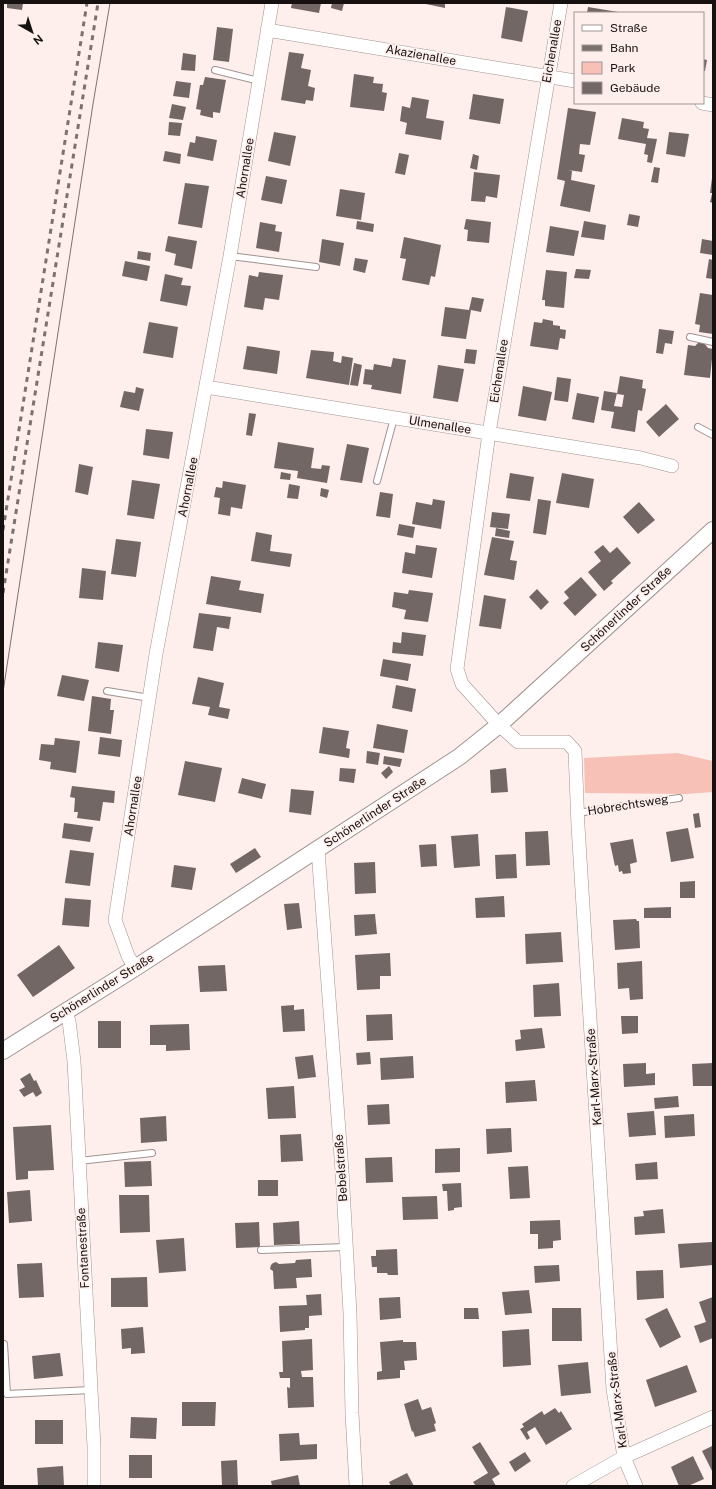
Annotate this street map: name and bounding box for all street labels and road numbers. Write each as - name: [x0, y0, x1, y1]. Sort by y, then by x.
- street label: Eichenallee: [540, 18, 565, 84]
- street label: Akazienallee: [385, 42, 457, 68]
- street label: Ahornallee: [233, 137, 257, 199]
- street label: Eichenallee: [487, 338, 511, 404]
- street label: Ulmenallee: [408, 413, 472, 437]
- street label: Ahornallee: [175, 456, 201, 518]
- street label: Schönerlinder Straße: [578, 563, 674, 655]
- street label: Schönerlinder Straße: [321, 774, 429, 850]
- street label: Ahornallee: [121, 775, 145, 837]
- street label: Hobrechtsweg: [587, 792, 669, 818]
- street label: Schönerlinder Straße: [48, 950, 156, 1026]
- street label: Karl-Marx-Straße: [584, 1028, 604, 1126]
- street label: Bebelstraße: [332, 1133, 350, 1202]
- street label: Fontanestraße: [74, 1207, 92, 1289]
- street label: Karl-Marx-Straße: [604, 1351, 630, 1449]

